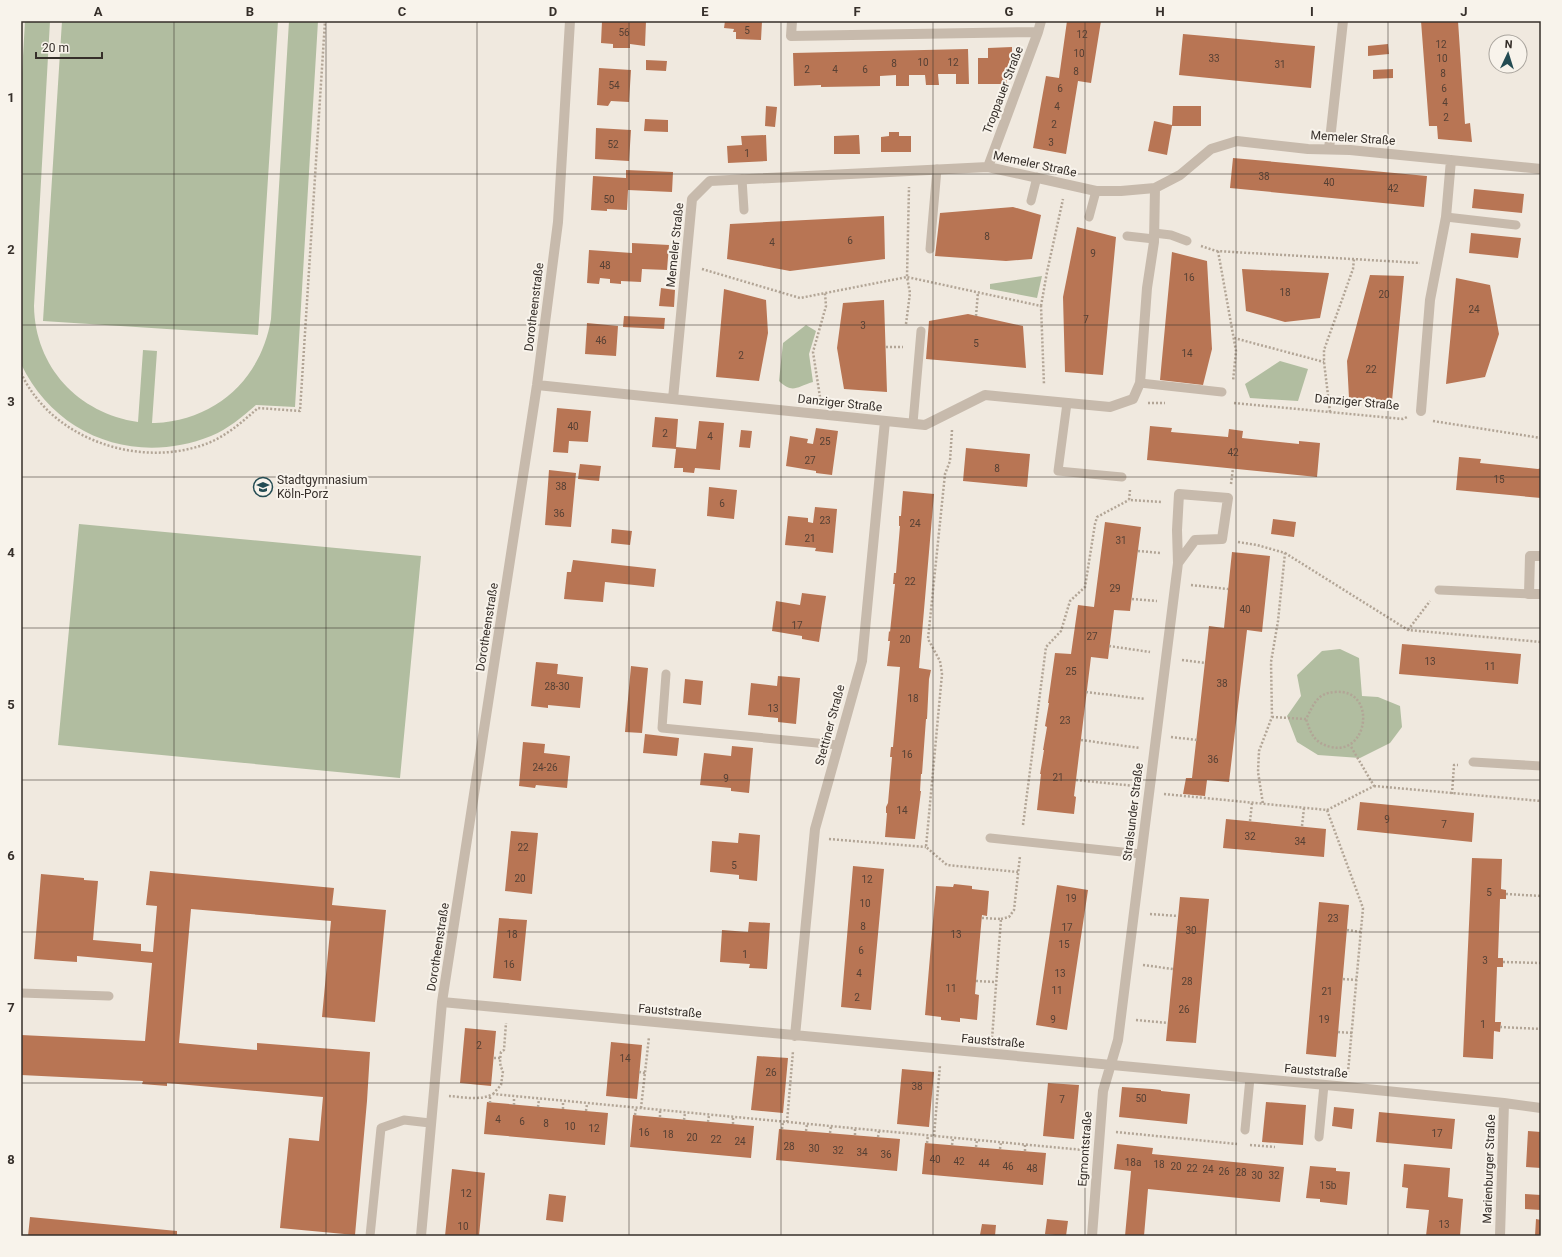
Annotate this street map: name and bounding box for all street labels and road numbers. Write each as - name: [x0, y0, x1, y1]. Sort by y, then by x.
- street label: Troppauer Straße: [980, 44, 1026, 136]
- street label: Memeler Straße: [1310, 128, 1396, 148]
- street label: Memeler Straße: [992, 148, 1078, 180]
- street label: Memeler Straße: [664, 202, 686, 288]
- street label: Dorotheenstraße: [522, 262, 546, 352]
- street label: Danziger Straße: [1314, 391, 1400, 413]
- street label: Danziger Straße: [797, 392, 883, 414]
- street label: Dorotheenstraße: [473, 582, 501, 672]
- street label: Stettiner Straße: [812, 683, 848, 767]
- street label: Stralsunder Straße: [1120, 762, 1146, 862]
- street label: Dorotheenstraße: [424, 902, 452, 992]
- street label: Fauststraße: [638, 1001, 702, 1021]
- street label: Fauststraße: [961, 1031, 1025, 1051]
- street label: Fauststraße: [1284, 1061, 1348, 1081]
- street label: Egmontstraße: [1075, 1111, 1095, 1187]
- street label: Marienburger Straße: [1480, 1114, 1498, 1224]

